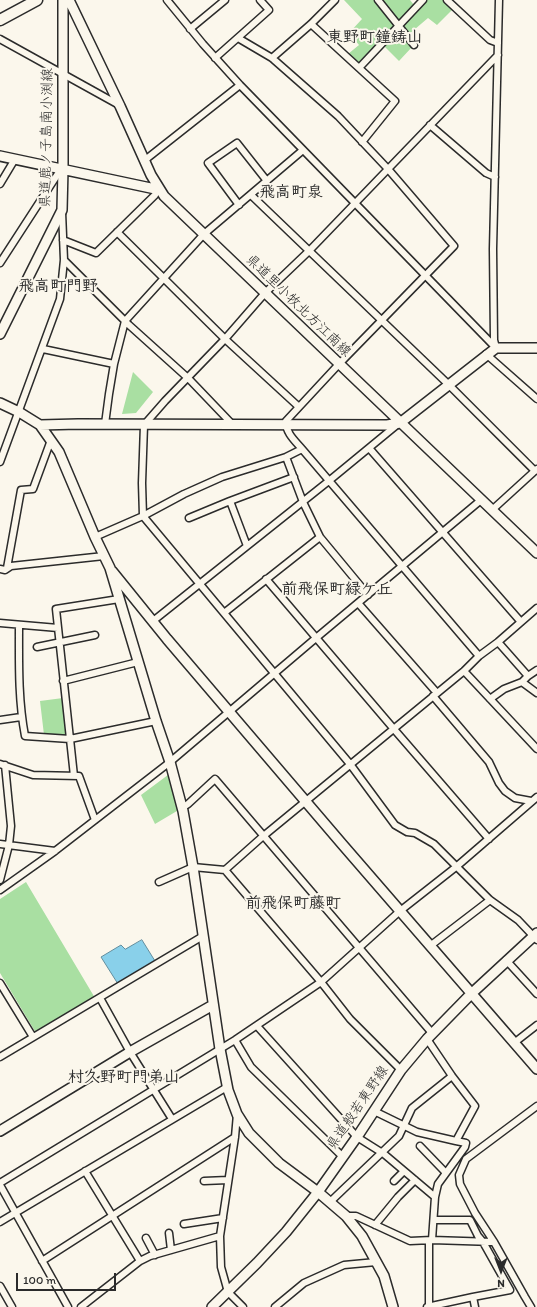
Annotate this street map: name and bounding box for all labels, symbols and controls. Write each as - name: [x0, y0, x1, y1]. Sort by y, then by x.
- district label: 東野町鐘鋳山: [327, 28, 423, 48]
- street label: 県道鹿ノ子島南小渕線: [37, 68, 57, 208]
- district label: 飛高町泉: [259, 183, 323, 203]
- street label: 県道里小牧北方江南線: [242, 251, 354, 361]
- district label: 飛高町門野: [18, 277, 98, 297]
- district label: 前飛保町緑ケ丘: [281, 580, 393, 600]
- district label: 前飛保町藤町: [245, 894, 341, 914]
- street label: 県道般若東野線: [324, 1063, 392, 1153]
- district label: 村久野町門弟山: [68, 1068, 180, 1088]
- north arrow: [481, 1251, 521, 1291]
- scale bar: [18, 1265, 118, 1291]
- text: 100 m: [23, 1273, 56, 1287]
- text: N: [497, 1277, 505, 1290]

